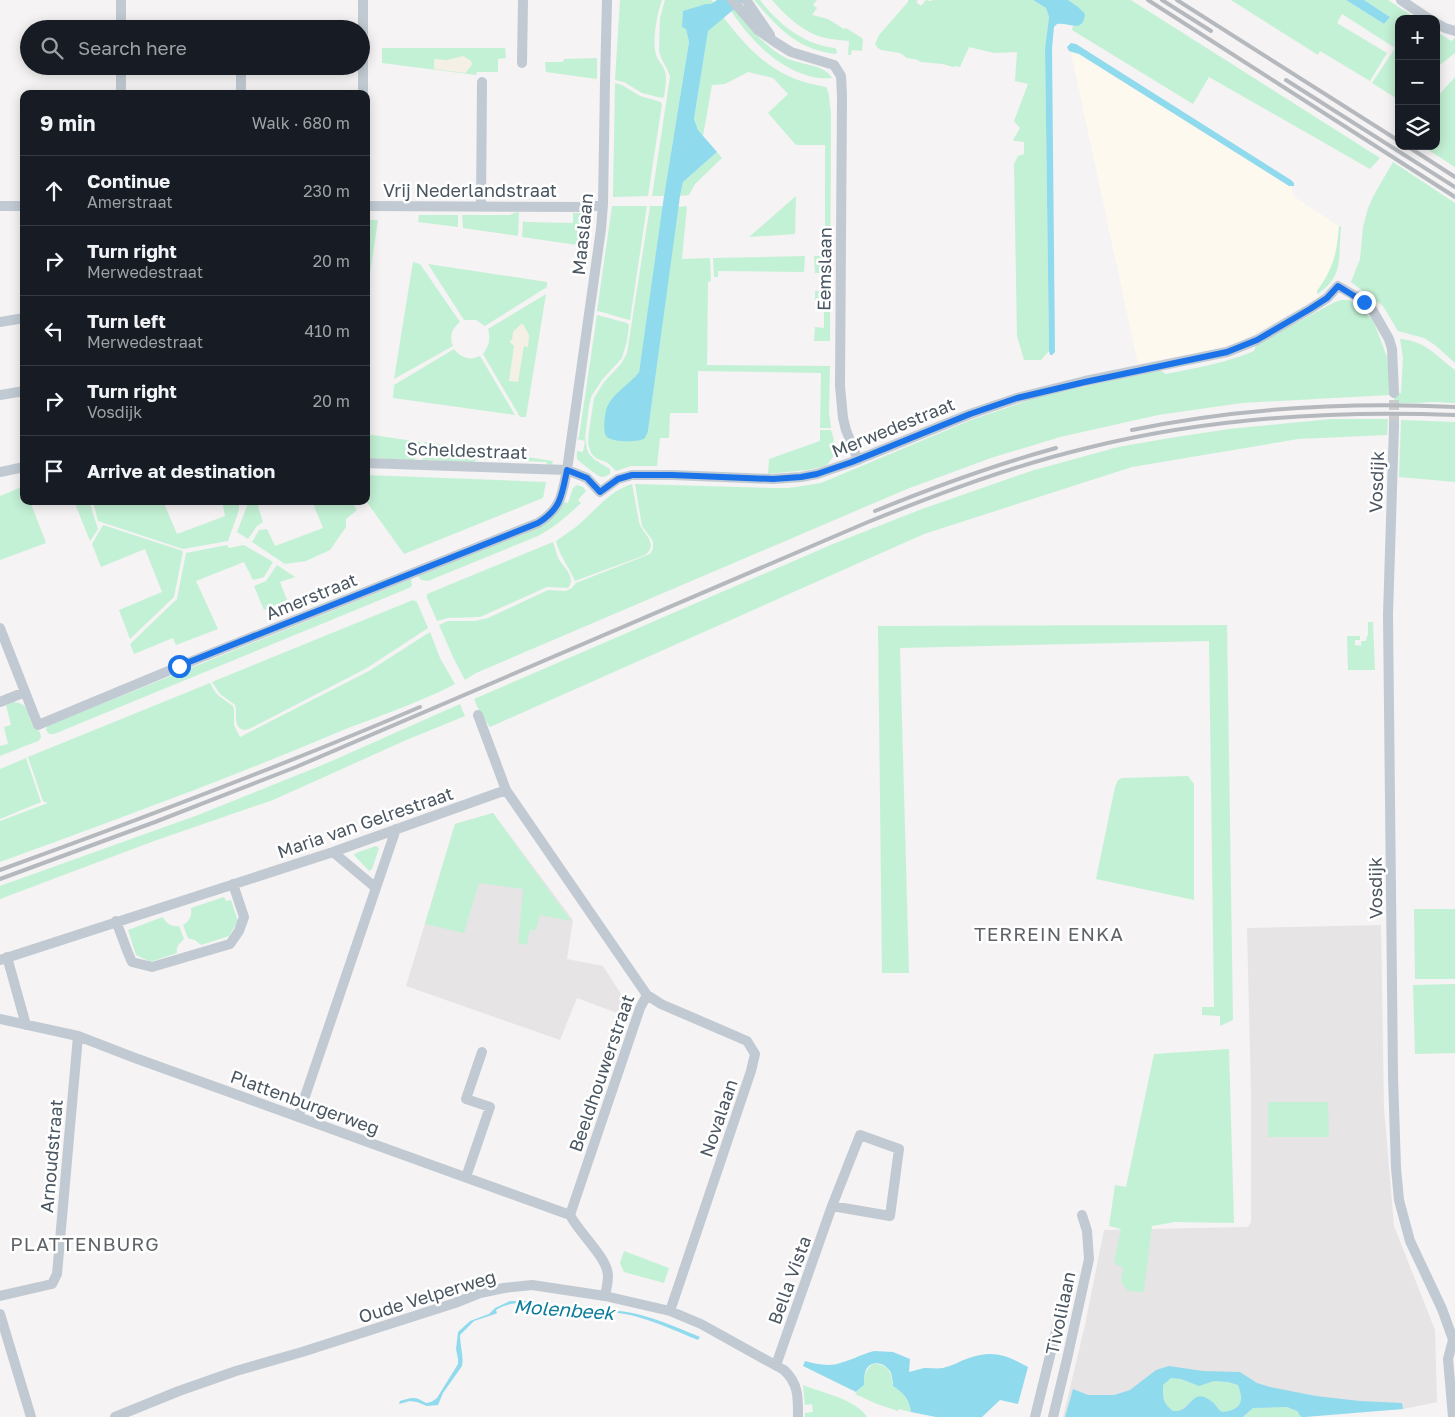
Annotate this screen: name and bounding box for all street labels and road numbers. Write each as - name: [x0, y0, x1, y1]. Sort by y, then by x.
- street label: Vrij Nederlandstraat: [383, 179, 557, 201]
- street label: Maaslaan: [567, 192, 597, 276]
- street label: Eemslaan: [812, 227, 836, 311]
- street label: Merwedestraat: [828, 392, 958, 462]
- street label: Scheldestraat: [406, 437, 528, 463]
- street label: Vosdijk: [1364, 451, 1388, 513]
- street label: Amerstraat: [262, 568, 360, 624]
- street label: Maria van Gelrestraat: [274, 782, 456, 862]
- street label: Vosdijk: [1363, 857, 1387, 919]
- street label: Beeldhouwerstraat: [564, 991, 638, 1155]
- street label: Plattenburgerweg: [228, 1065, 382, 1139]
- street label: Novalaan: [694, 1076, 742, 1160]
- street label: Arnoudstraat: [35, 1098, 67, 1214]
- street label: Bella Vista: [763, 1233, 815, 1327]
- street label: Oude Velperweg: [356, 1265, 498, 1327]
- street label: Tivolilaan: [1040, 1270, 1080, 1356]

